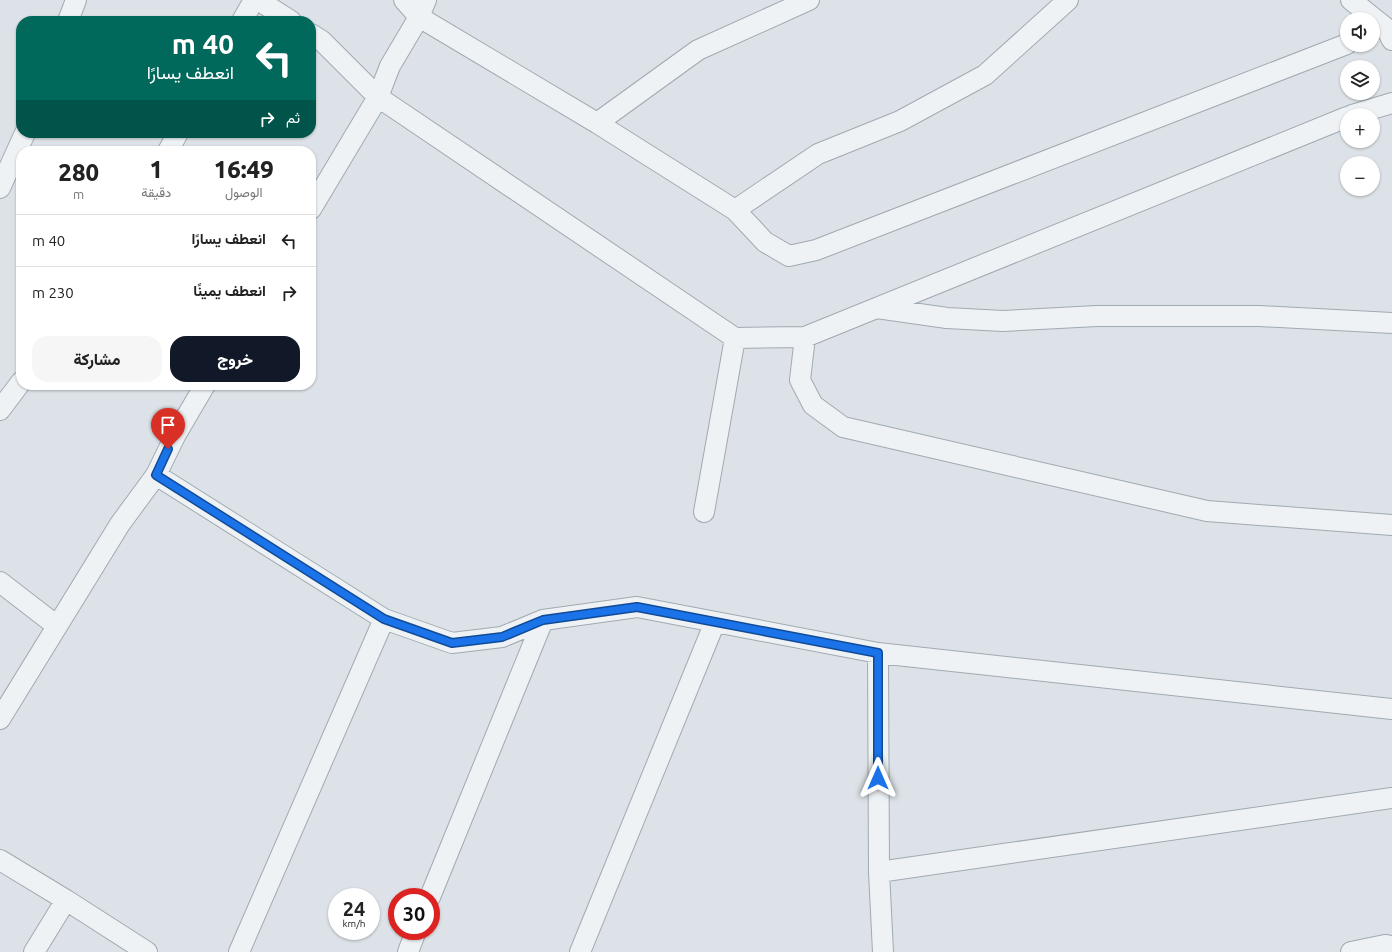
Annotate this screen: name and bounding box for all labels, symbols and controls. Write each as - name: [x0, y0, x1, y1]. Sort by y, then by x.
- map controls: [1340, 12, 1380, 196]
- button: sound: [1340, 12, 1380, 52]
- text: 40 m: [172, 28, 234, 59]
- icon: left: [248, 32, 300, 84]
- button: layers: [1340, 60, 1380, 100]
- text: انعطف يسارًا: [147, 62, 234, 82]
- icon: right: [256, 108, 278, 130]
- button: +: [1340, 108, 1380, 148]
- text: ثم: [286, 109, 300, 126]
- text: 1: [150, 156, 163, 183]
- text: 16:49: [214, 156, 274, 183]
- button: −: [1340, 156, 1380, 196]
- text: 280: [58, 159, 99, 186]
- text: دقيقة: [141, 185, 171, 199]
- text: الوصول: [225, 185, 262, 199]
- text: m: [73, 187, 84, 201]
- text: انعطف يسارًا: [191, 230, 266, 247]
- icon: left: [278, 230, 300, 252]
- text: 40 m: [32, 232, 65, 249]
- text: انعطف يمينًا: [193, 282, 266, 299]
- icon: right: [278, 282, 300, 304]
- text: 230 m: [32, 284, 74, 301]
- button: مشاركة: [32, 336, 162, 382]
- button: خروج: [170, 336, 300, 382]
- pin: [151, 408, 185, 449]
- icon: arrive: [157, 414, 179, 436]
- position arrow: [857, 757, 899, 799]
- speed limit sign: 30: [388, 888, 440, 940]
- text: 24: [343, 897, 365, 920]
- text: km/h: [342, 918, 366, 929]

